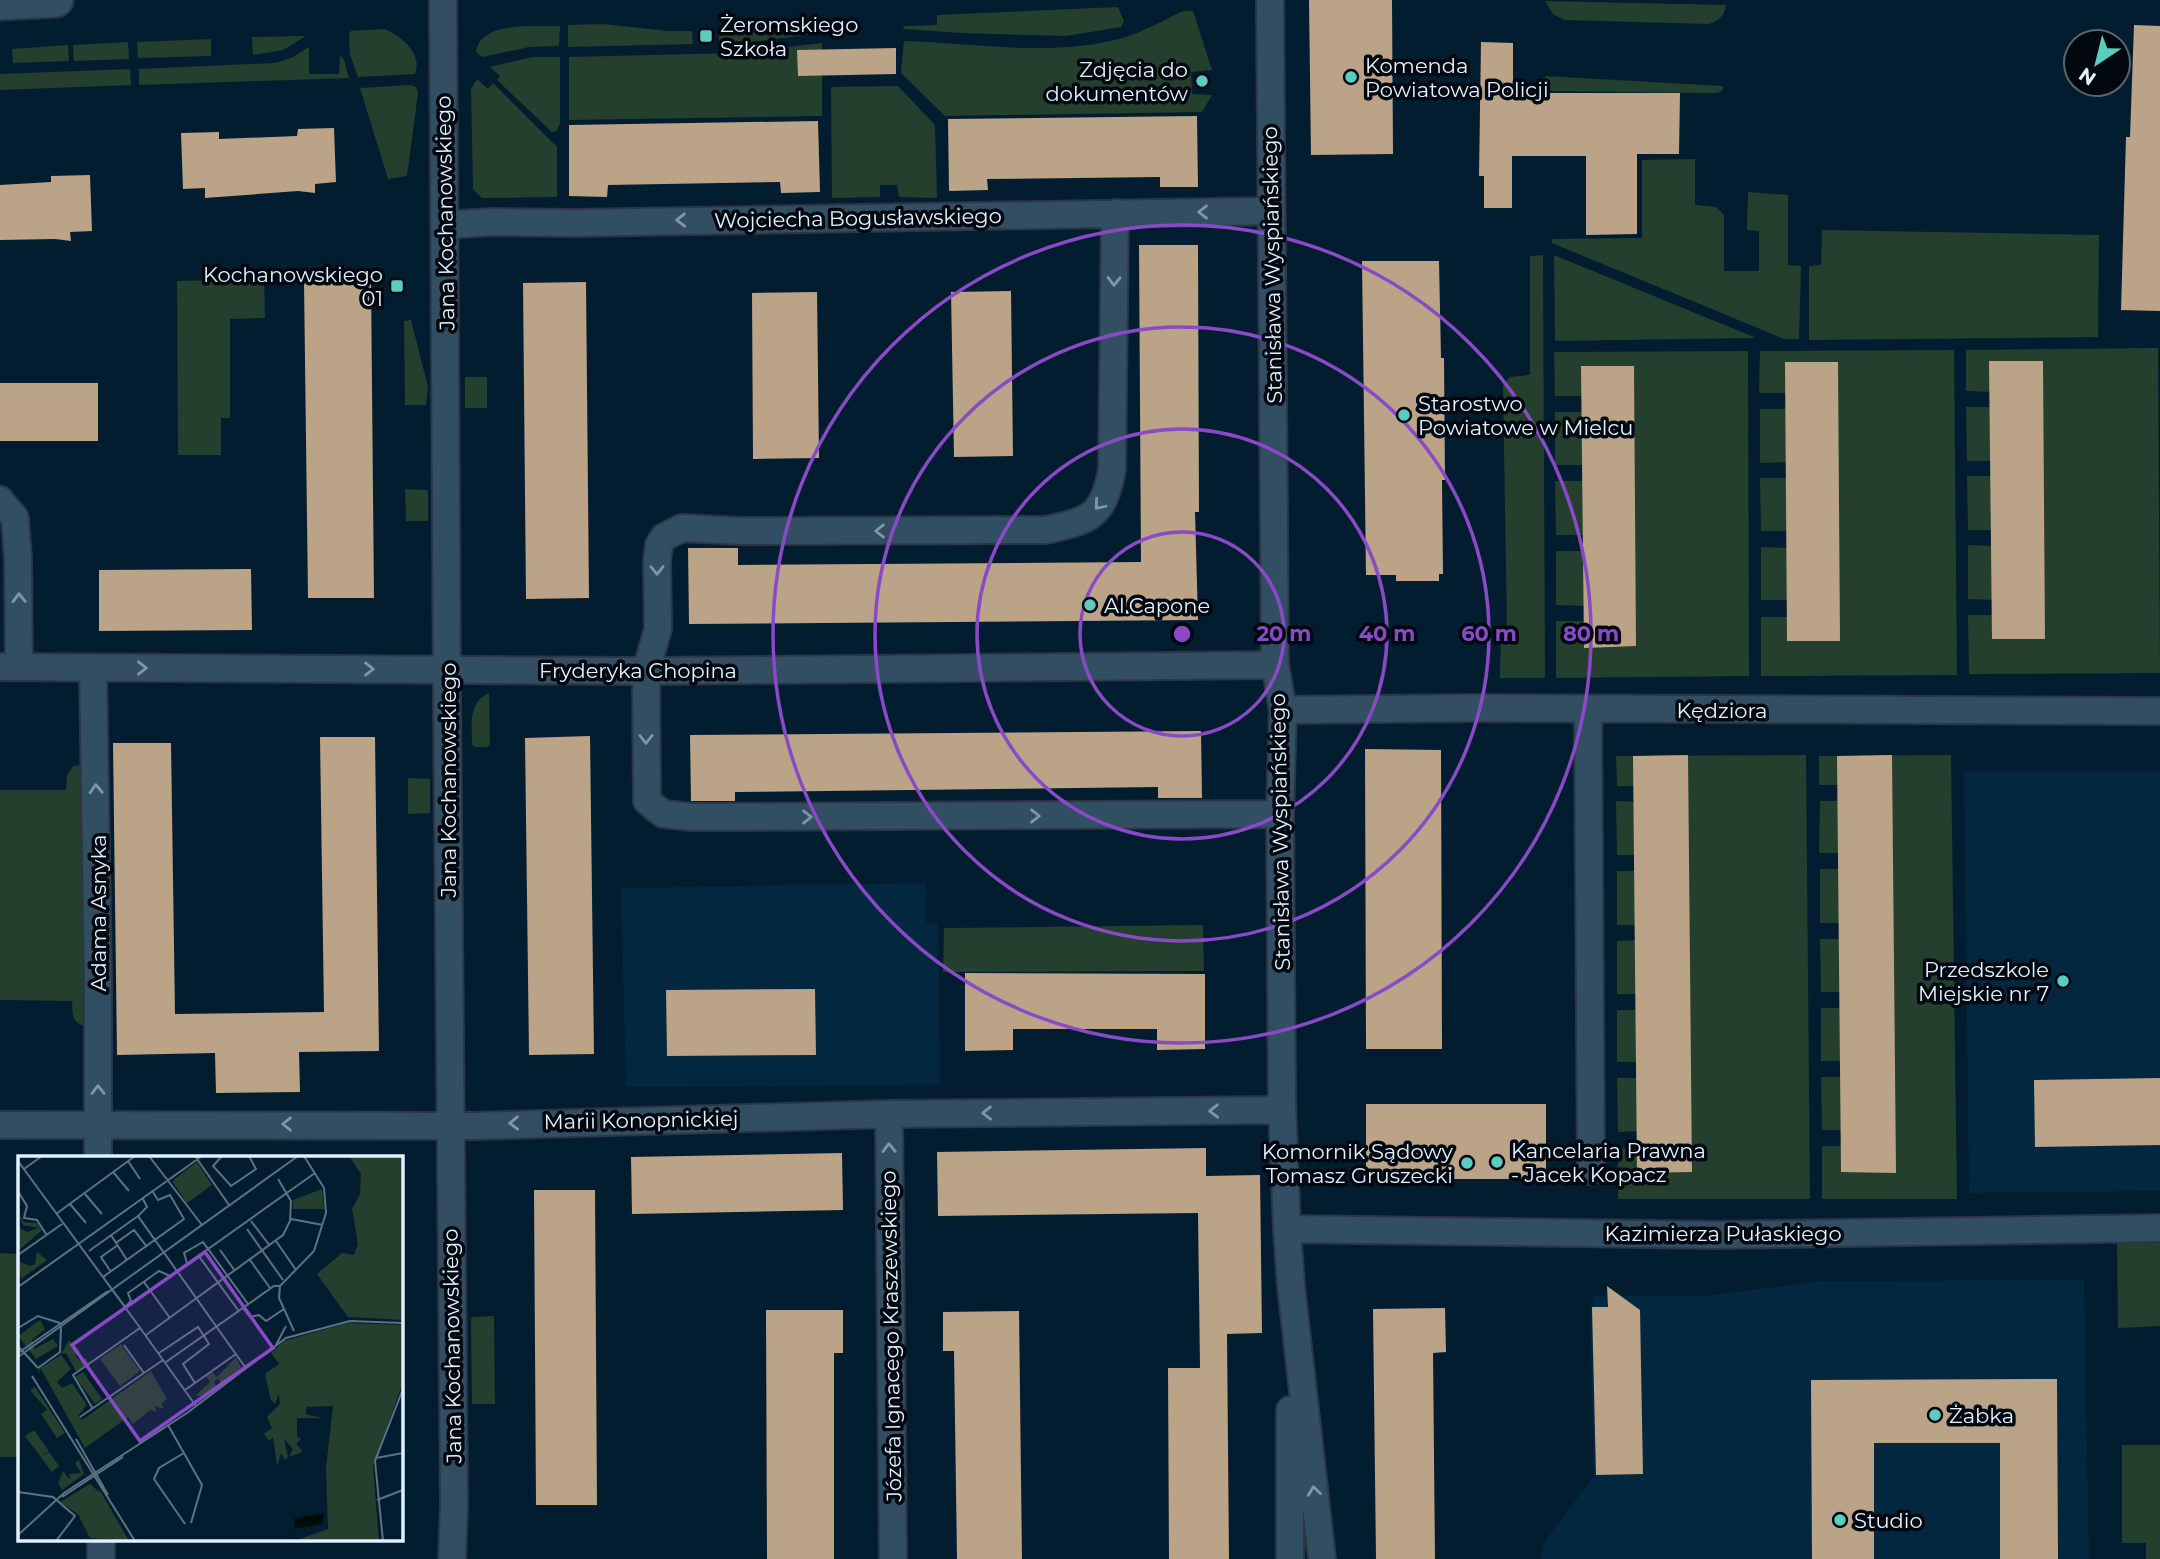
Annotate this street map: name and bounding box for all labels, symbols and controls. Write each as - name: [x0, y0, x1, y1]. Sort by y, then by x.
- place label: Żeromskiego Szkoła: [720, 12, 858, 61]
- marker: Żeromskiego Szkoła: [698, 28, 714, 44]
- north arrow: [2062, 28, 2132, 98]
- place label: Komenda Powiatowa Policji: [1365, 53, 1549, 102]
- place label: Zdjęcia do dokumentów: [1046, 57, 1189, 106]
- text: N: [2075, 63, 2100, 90]
- marker: Komenda Powiatowa Policji: [1343, 69, 1359, 85]
- marker: Zdjęcia do dokumentów: [1194, 73, 1210, 89]
- street label: Jana Kochanowskiego: [430, 95, 460, 332]
- street label: Stanisława Wyspiańskiego: [1257, 126, 1287, 404]
- street label: Wojciecha Bogusławskiego: [714, 203, 1002, 233]
- one-way arrow: [1197, 204, 1207, 220]
- one-way arrow: [675, 213, 686, 228]
- place label: Kochanowskiego 01: [203, 262, 383, 311]
- one-way arrow: [1106, 276, 1122, 287]
- marker: Kochanowskiego 01: [389, 278, 405, 294]
- place label: Starostwo Powiatowe w Mielcu: [1418, 391, 1633, 440]
- marker: Starostwo Powiatowe w Mielcu: [1396, 407, 1412, 423]
- one-way arrow: [1095, 497, 1107, 510]
- one-way arrow: [874, 523, 884, 539]
- one-way arrow: [649, 565, 665, 575]
- one-way arrow: [11, 592, 27, 603]
- place label: Al.Capone: [1104, 593, 1210, 618]
- marker: Al.Capone: [1082, 597, 1098, 613]
- text: 20 m: [1257, 621, 1311, 646]
- text: 40 m: [1359, 621, 1415, 646]
- text: 60 m: [1461, 621, 1517, 646]
- text: 80 m: [1563, 621, 1619, 646]
- centre of rings: [1170, 622, 1194, 646]
- street label: Fryderyka Chopina: [539, 658, 737, 683]
- one-way arrow: [137, 660, 147, 676]
- one-way arrow: [364, 662, 375, 677]
- street label: Jana Kochanowskiego: [436, 663, 461, 898]
- street label: Stanisława Wyspiańskiego: [1265, 693, 1295, 971]
- street label: Kędziora: [1677, 698, 1767, 723]
- one-way arrow: [638, 734, 654, 745]
- one-way arrow: [88, 783, 103, 794]
- one-way arrow: [1030, 808, 1041, 824]
- one-way arrow: [803, 809, 813, 825]
- street label: Adama Asnyka: [86, 835, 111, 991]
- place label: Przedszkole Miejskie nr 7: [1918, 957, 2049, 1006]
- marker: Przedszkole Miejskie nr 7: [2055, 973, 2071, 989]
- one-way arrow: [90, 1084, 106, 1095]
- one-way arrow: [1208, 1103, 1219, 1119]
- one-way arrow: [981, 1105, 991, 1121]
- street label: Marii Konopnickiej: [543, 1106, 739, 1134]
- one-way arrow: [281, 1116, 292, 1132]
- one-way arrow: [508, 1116, 519, 1131]
- place label: Kancelaria Prawna - Jacek Kopacz: [1511, 1138, 1706, 1187]
- place label: Komornik Sądowy Tomasz Gruszecki: [1262, 1139, 1454, 1188]
- one-way arrow: [881, 1142, 897, 1153]
- marker: Kancelaria Prawna - Jacek Kopacz: [1489, 1154, 1505, 1170]
- marker: Komornik Sądowy Tomasz Gruszecki: [1459, 1155, 1475, 1171]
- inset map: [18, 1156, 402, 1542]
- street label: Józefa Ignacego Kraszewskiego: [876, 1170, 906, 1503]
- street label: Kazimierza Pułaskiego: [1604, 1221, 1842, 1246]
- street label: Jana Kochanowskiego: [437, 1228, 467, 1465]
- place label: Żabka: [1949, 1403, 2014, 1428]
- marker: Żabka: [1927, 1407, 1943, 1423]
- one-way arrow: [1307, 1485, 1322, 1497]
- place label: Studio: [1854, 1508, 1923, 1533]
- marker: Studio: [1832, 1512, 1848, 1528]

